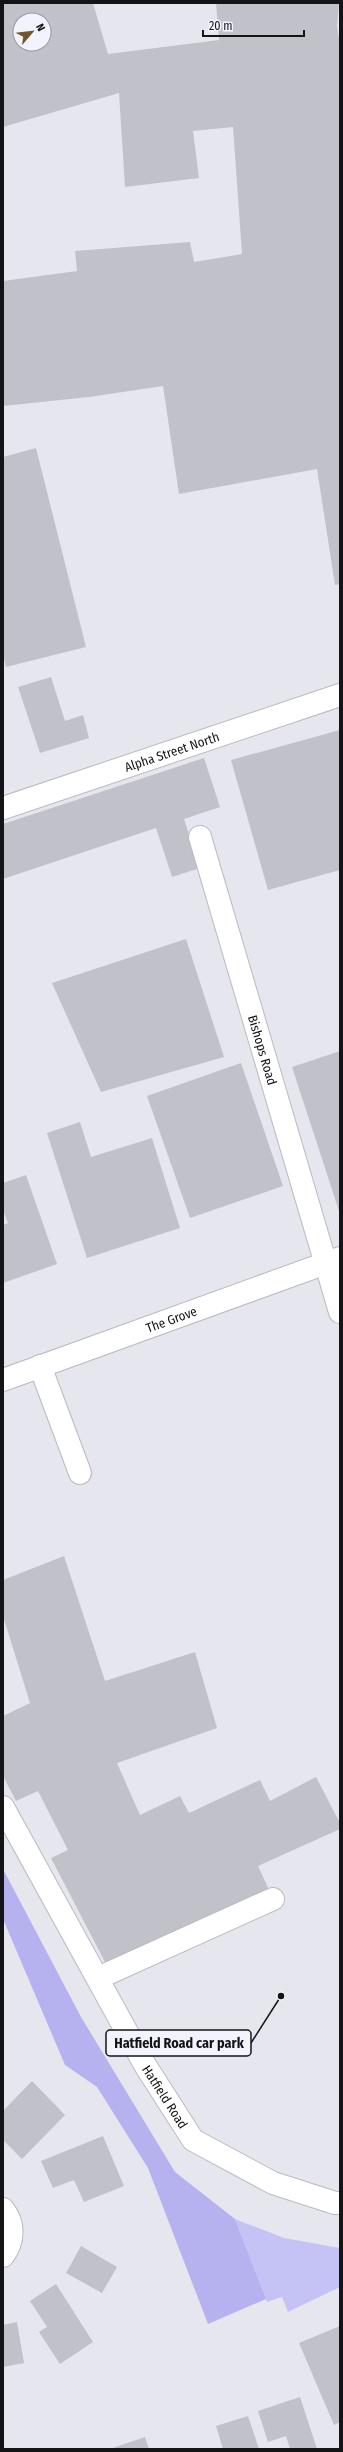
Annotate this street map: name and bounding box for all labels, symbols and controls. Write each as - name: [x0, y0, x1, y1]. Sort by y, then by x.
- north arrow: [12, 12, 52, 52]
- scale bar: [203, 12, 304, 38]
- text: 20 m: [209, 19, 233, 33]
- text: N: [33, 22, 48, 34]
- street label: Alpha Street North: [122, 729, 221, 774]
- street label: Bishops Road: [245, 1013, 280, 1087]
- street label: The Grove: [144, 1303, 199, 1335]
- callout: Hatfield Road car park: [106, 2030, 251, 2056]
- text: Hatfield Road car park: [114, 2035, 245, 2052]
- street label: Hatfield Road: [139, 2062, 191, 2131]

